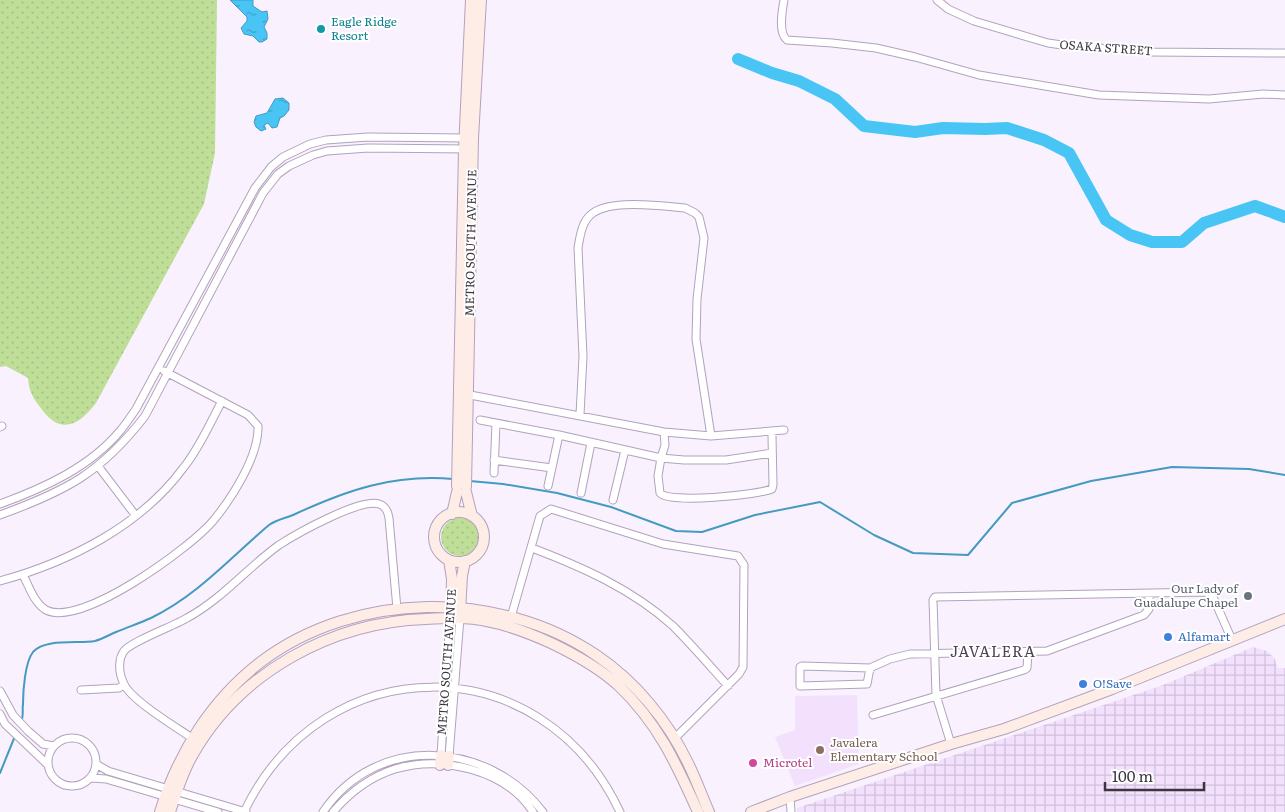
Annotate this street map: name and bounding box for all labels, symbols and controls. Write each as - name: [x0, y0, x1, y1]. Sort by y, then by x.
- place label: Eagle Ridge Resort: [331, 12, 397, 44]
- marker: Eagle Ridge Resort: [315, 23, 327, 35]
- street label: OSAKA STREET: [1059, 35, 1153, 59]
- street label: METRO SOUTH AVENUE: [460, 169, 480, 316]
- place label: Our Lady of Guadalupe Chapel: [1134, 579, 1239, 611]
- street label: METRO SOUTH AVENUE: [432, 588, 460, 736]
- marker: Our Lady of Guadalupe Chapel: [1242, 590, 1254, 602]
- place label: Alfamart: [1178, 627, 1230, 645]
- marker: Alfamart: [1162, 631, 1174, 643]
- district label: JAVALERA: [950, 639, 1036, 662]
- place label: O!Save: [1093, 674, 1132, 692]
- marker: O!Save: [1077, 678, 1089, 690]
- place label: Javalera Elementary School: [830, 733, 938, 765]
- marker: Javalera Elementary School: [814, 744, 826, 756]
- place label: Microtel: [763, 753, 812, 771]
- marker: Microtel: [747, 757, 759, 769]
- scale bar: [1105, 760, 1204, 792]
- text: 100 m: [1112, 764, 1153, 787]

